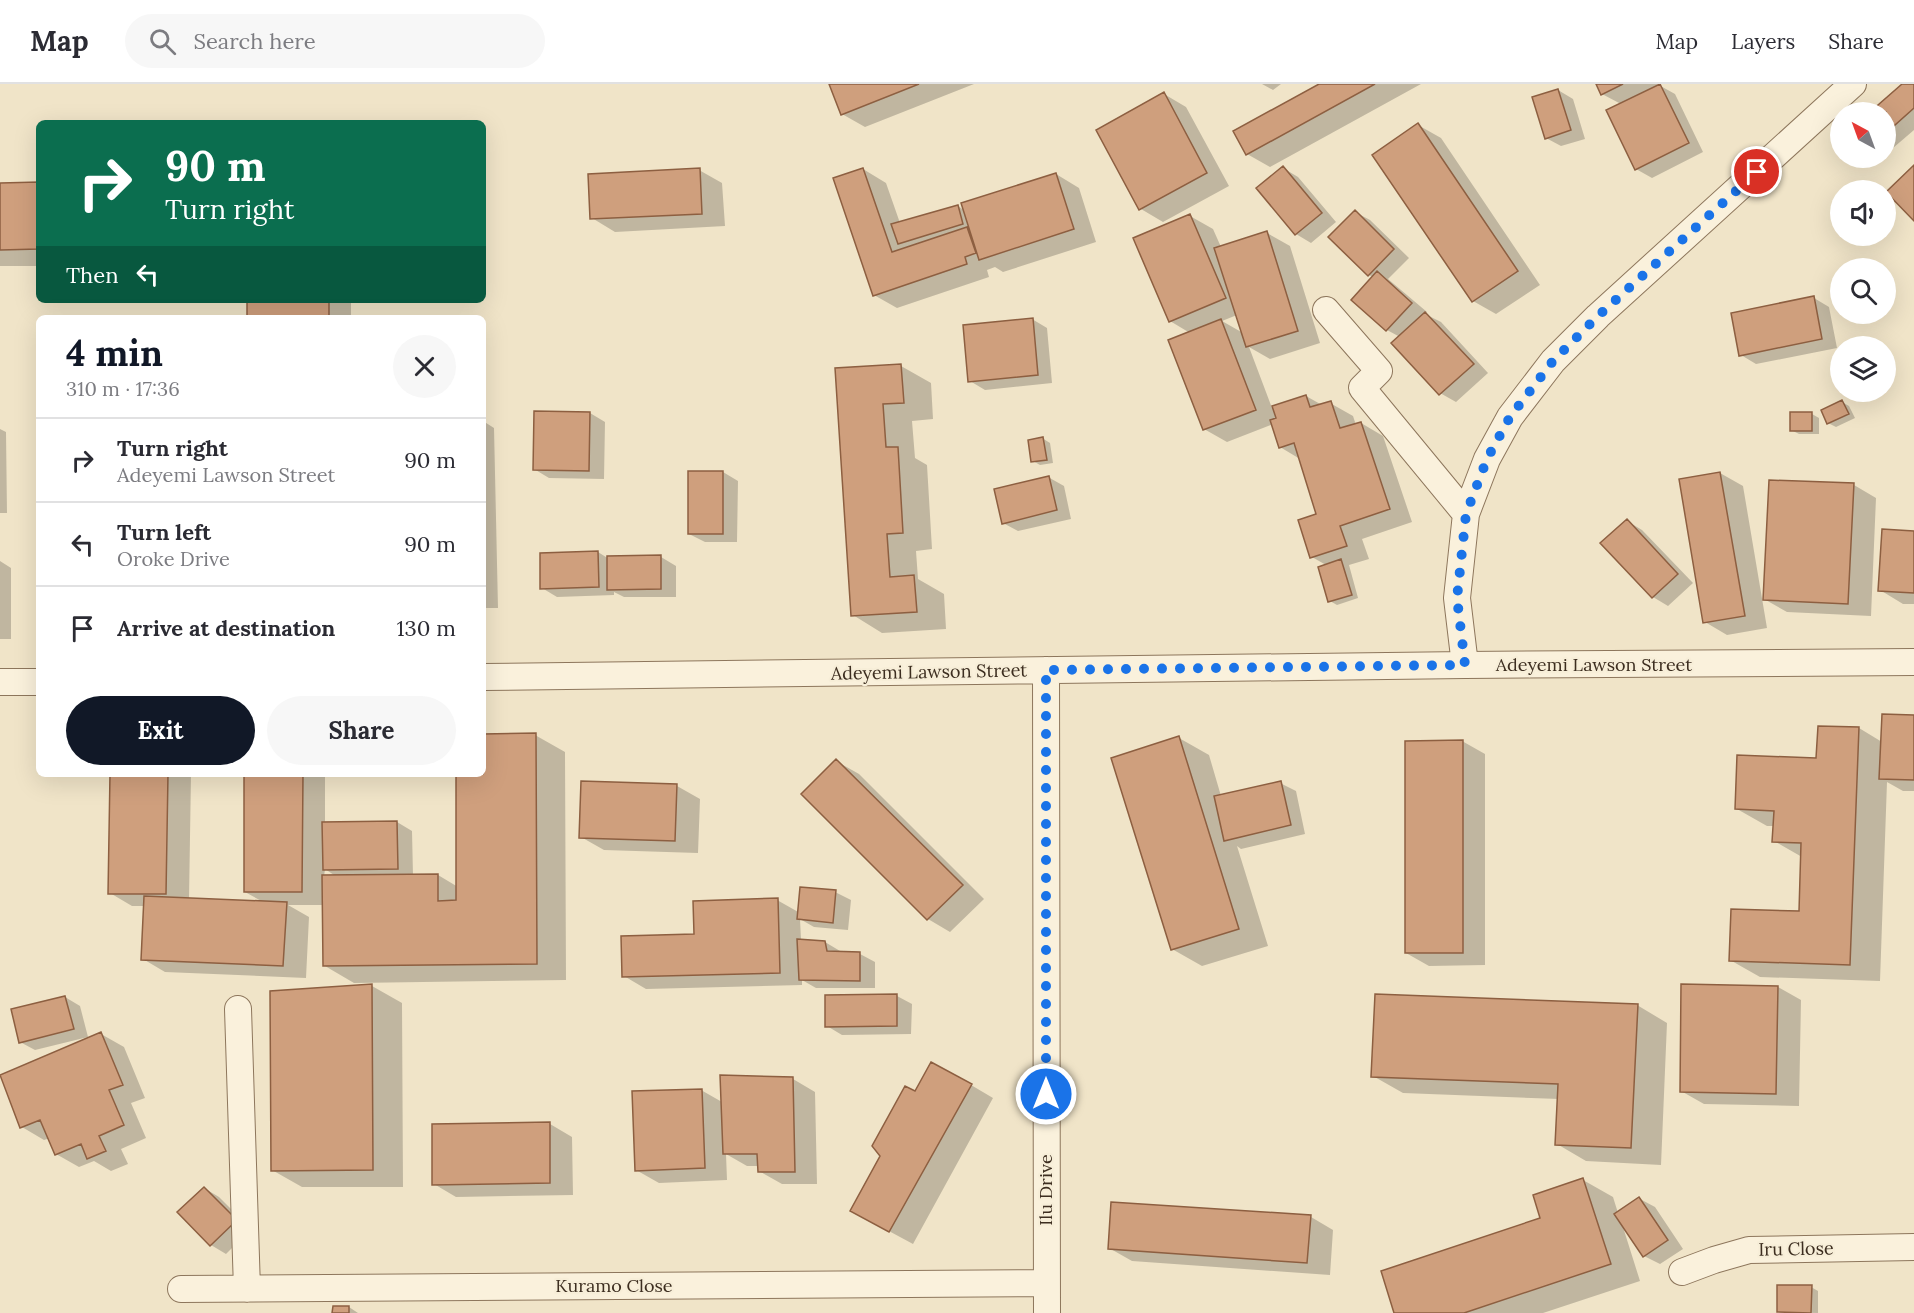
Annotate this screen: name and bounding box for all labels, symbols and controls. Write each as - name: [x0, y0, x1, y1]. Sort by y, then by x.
- search box: [125, 14, 545, 68]
- text: Map: [30, 23, 89, 59]
- icon: search: [146, 25, 179, 58]
- text: Search here: [194, 27, 316, 55]
- text: Map: [1655, 28, 1698, 55]
- text: Layers: [1731, 28, 1795, 55]
- text: Share: [1828, 28, 1884, 55]
- north arrow: [1830, 102, 1896, 168]
- map controls: [1830, 102, 1896, 402]
- text: 90 m: [165, 139, 266, 193]
- icon: right: [66, 144, 144, 222]
- pin: [1731, 146, 1782, 197]
- icon: arrive: [1740, 155, 1773, 188]
- button: sound: [1830, 180, 1896, 246]
- text: Turn right: [165, 192, 294, 226]
- icon: left: [131, 258, 164, 291]
- button: search: [1830, 258, 1896, 324]
- text: Then: [66, 261, 119, 289]
- text: 4 min: [66, 330, 163, 376]
- button: close: [393, 335, 456, 398]
- button: layers: [1830, 336, 1896, 402]
- text: 310 m · 17:36: [66, 376, 180, 401]
- text: Turn right: [117, 434, 228, 462]
- icon: right: [66, 444, 99, 477]
- text: 90 m: [404, 446, 456, 474]
- text: Adeyemi Lawson Street: [117, 462, 335, 487]
- text: Turn left: [117, 518, 211, 546]
- icon: left: [66, 528, 99, 561]
- text: 90 m: [404, 530, 456, 558]
- text: Oroke Drive: [117, 546, 230, 571]
- icon: arrive: [66, 612, 99, 645]
- text: Arrive at destination: [117, 614, 335, 642]
- text: 130 m: [397, 614, 456, 642]
- street label: Adeyemi Lawson Street: [1495, 653, 1692, 676]
- street label: Adeyemi Lawson Street: [830, 658, 1027, 685]
- button: Exit: [66, 696, 255, 765]
- button: Share: [267, 696, 456, 765]
- position arrow: [1014, 1062, 1078, 1126]
- street label: Ilu Drive: [1034, 1154, 1057, 1226]
- street label: Iru Close: [1758, 1236, 1834, 1261]
- street label: Kuramo Close: [555, 1274, 673, 1297]

